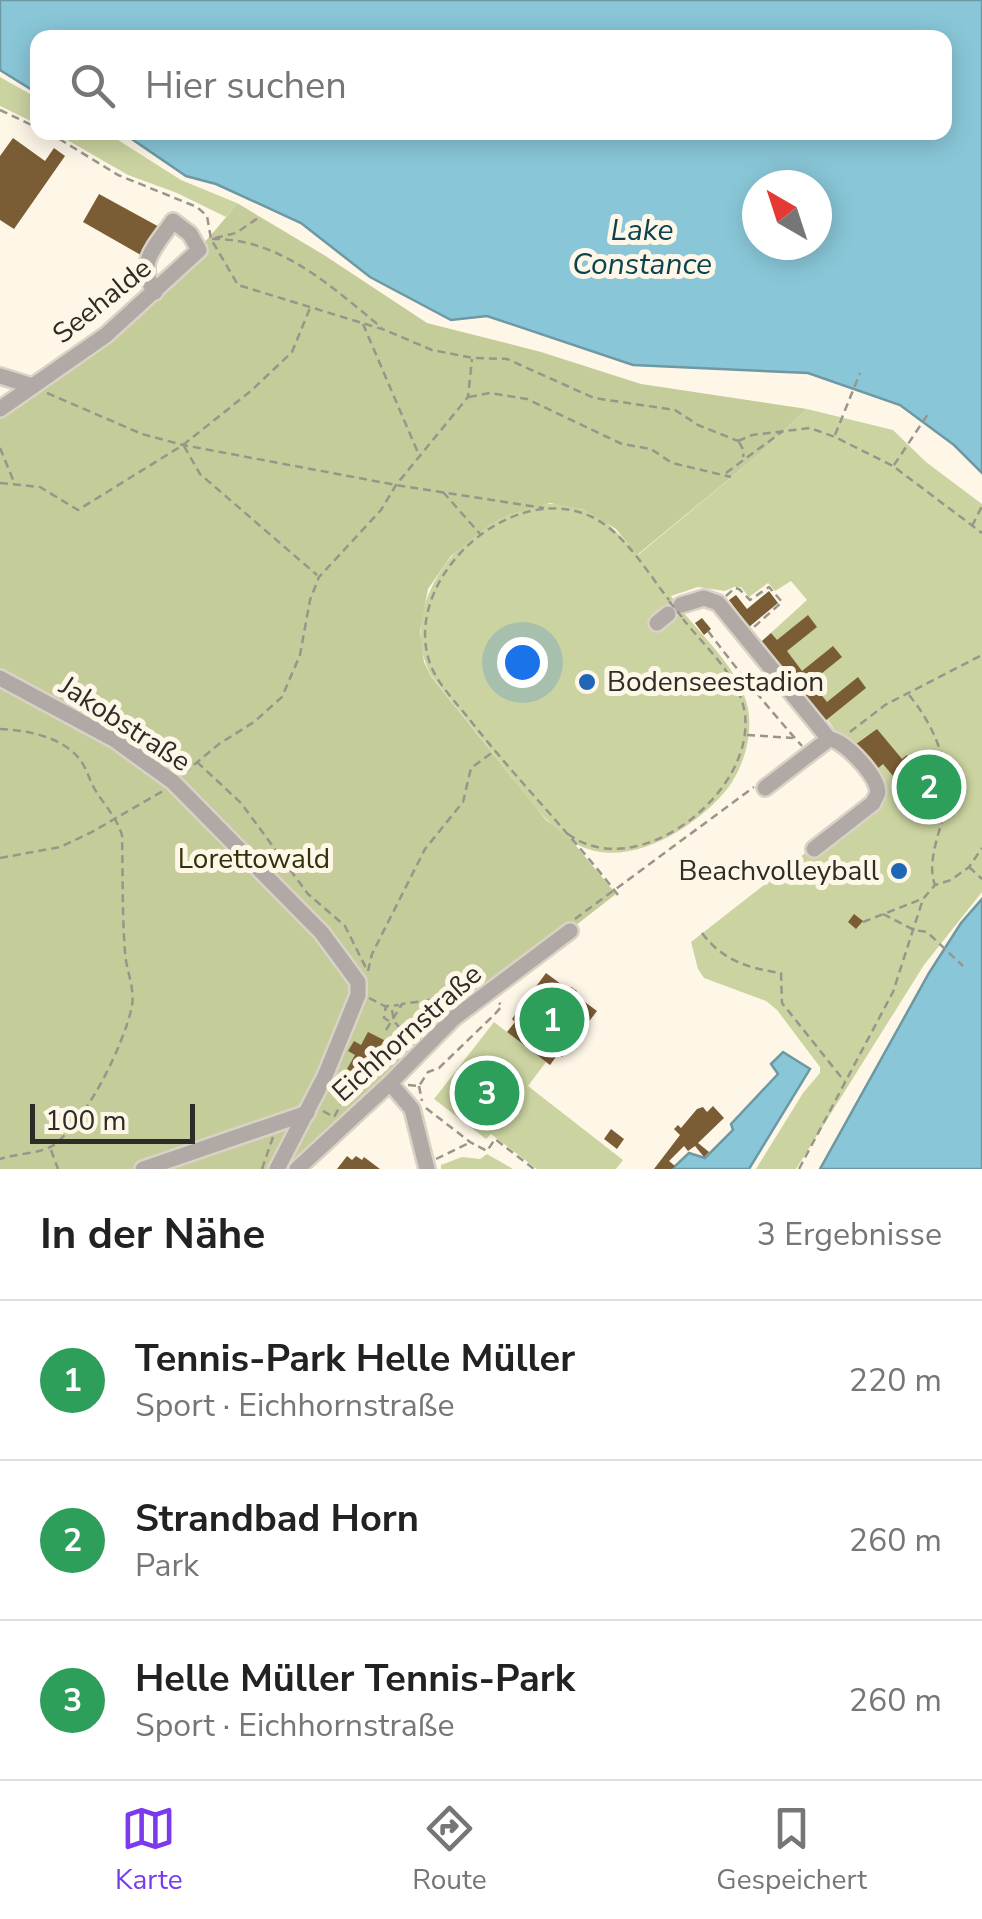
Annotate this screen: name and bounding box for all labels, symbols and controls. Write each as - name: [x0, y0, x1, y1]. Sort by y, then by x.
- search box: [30, 30, 952, 140]
- icon: search: [65, 58, 120, 113]
- text: Hier suchen: [145, 60, 347, 111]
- north arrow: [742, 170, 832, 260]
- water label: Lake Constance: [572, 210, 712, 285]
- street label: Seehalde: [45, 249, 159, 353]
- your location: [497, 637, 548, 688]
- place label: Bodenseestadion: [607, 663, 824, 701]
- street label: Jakobstraße: [51, 667, 198, 781]
- marker: Bodenseestadion: [576, 671, 598, 693]
- pin: 2: [896, 750, 962, 824]
- park label: Lorettowald: [178, 840, 330, 878]
- place label: Beachvolleyball: [679, 852, 880, 890]
- marker: Beachvolleyball: [888, 860, 910, 882]
- street label: Eichhornstraße: [324, 956, 490, 1110]
- pin: 1: [520, 982, 584, 1058]
- pin: 3: [454, 1056, 520, 1130]
- scale bar: [30, 1099, 195, 1144]
- text: 100 m: [45, 1102, 127, 1140]
- text: In der Nähe: [40, 1206, 265, 1263]
- text: 3 Ergebnisse: [757, 1213, 942, 1256]
- text: Tennis-Park Helle Müller: [135, 1333, 575, 1384]
- text: 1: [63, 1359, 82, 1402]
- text: 220 m: [849, 1359, 942, 1402]
- text: Sport · Eichhornstraße: [135, 1384, 454, 1427]
- text: Strandbad Horn: [135, 1493, 419, 1544]
- text: 2: [63, 1519, 82, 1562]
- text: 260 m: [849, 1519, 942, 1562]
- text: Park: [135, 1544, 199, 1587]
- text: Helle Müller Tennis-Park: [135, 1653, 575, 1704]
- text: 3: [63, 1679, 82, 1722]
- text: 260 m: [849, 1679, 942, 1722]
- text: Sport · Eichhornstraße: [135, 1704, 454, 1747]
- tab: Karte: [115, 1801, 183, 1899]
- tab: Route: [412, 1801, 487, 1899]
- tab: Gespeichert: [716, 1801, 867, 1899]

